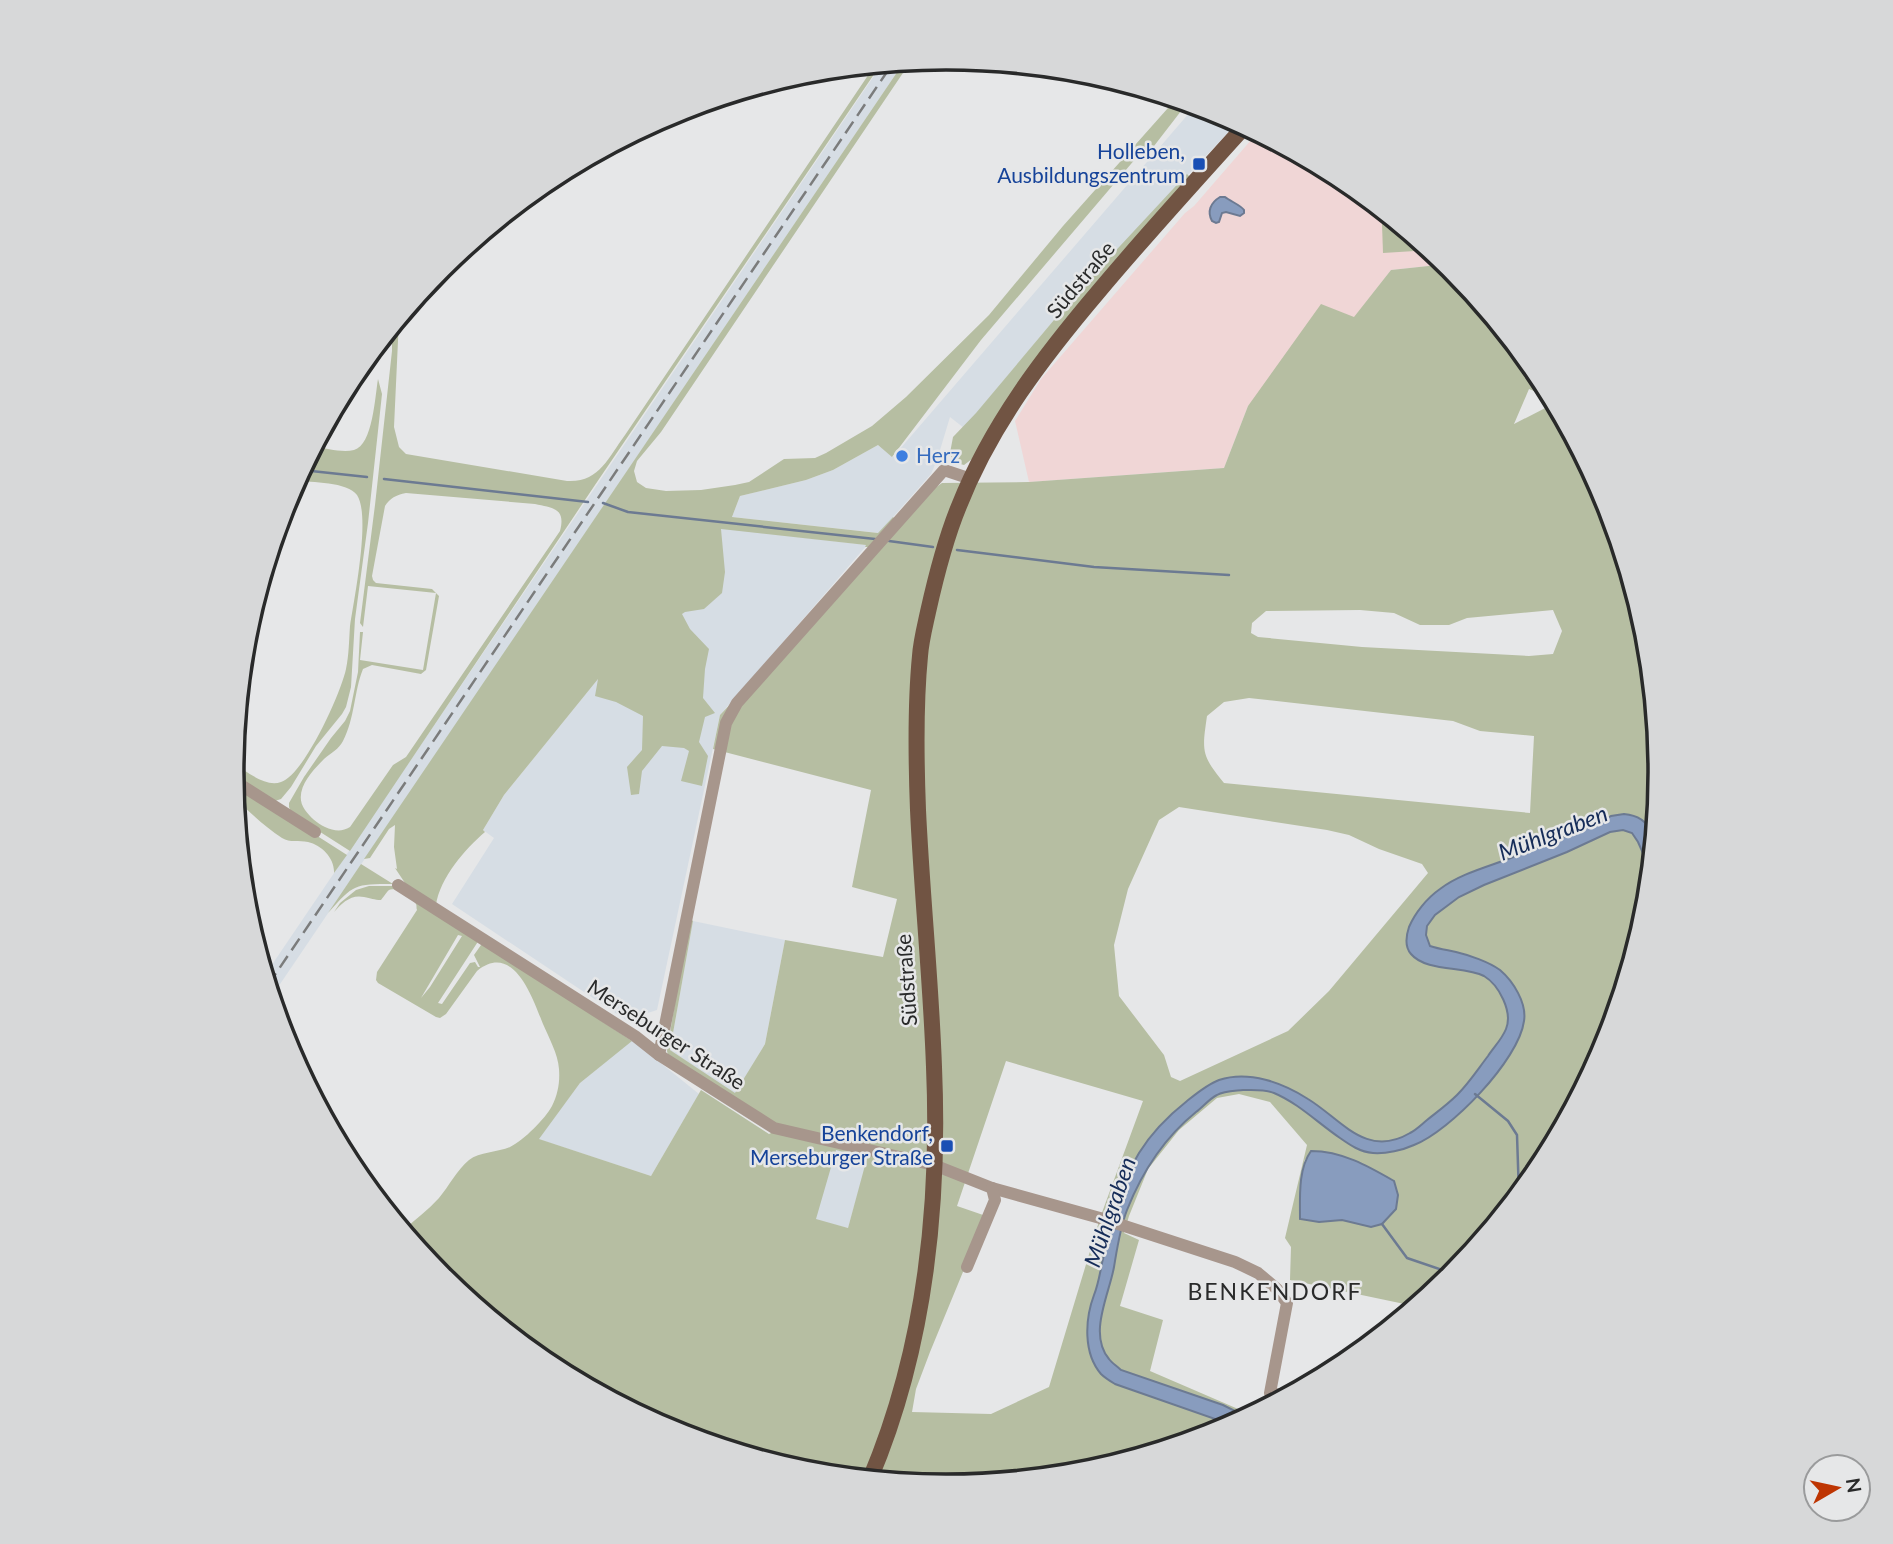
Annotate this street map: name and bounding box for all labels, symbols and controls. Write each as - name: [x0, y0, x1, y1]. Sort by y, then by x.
- place label: Holleben, Ausbildungszentrum: [997, 138, 1185, 187]
- marker: Holleben, Ausbildungszentrum: [1191, 156, 1207, 172]
- street label: Südstraße: [1041, 236, 1119, 322]
- place label: Herz: [916, 442, 960, 467]
- marker: Herz: [894, 448, 910, 464]
- water label: Mühlgraben: [1494, 798, 1611, 866]
- street label: Südstraße: [890, 933, 921, 1027]
- street label: Merseburger Straße: [583, 973, 750, 1094]
- place label: Benkendorf, Merseburger Straße: [750, 1120, 933, 1169]
- marker: Benkendorf, Merseburger Straße: [939, 1138, 955, 1154]
- water label: Mühlgraben: [1077, 1153, 1141, 1270]
- district label: BENKENDORF: [1187, 1277, 1363, 1305]
- north arrow: [1802, 1453, 1872, 1523]
- text: N: [1842, 1476, 1867, 1494]

